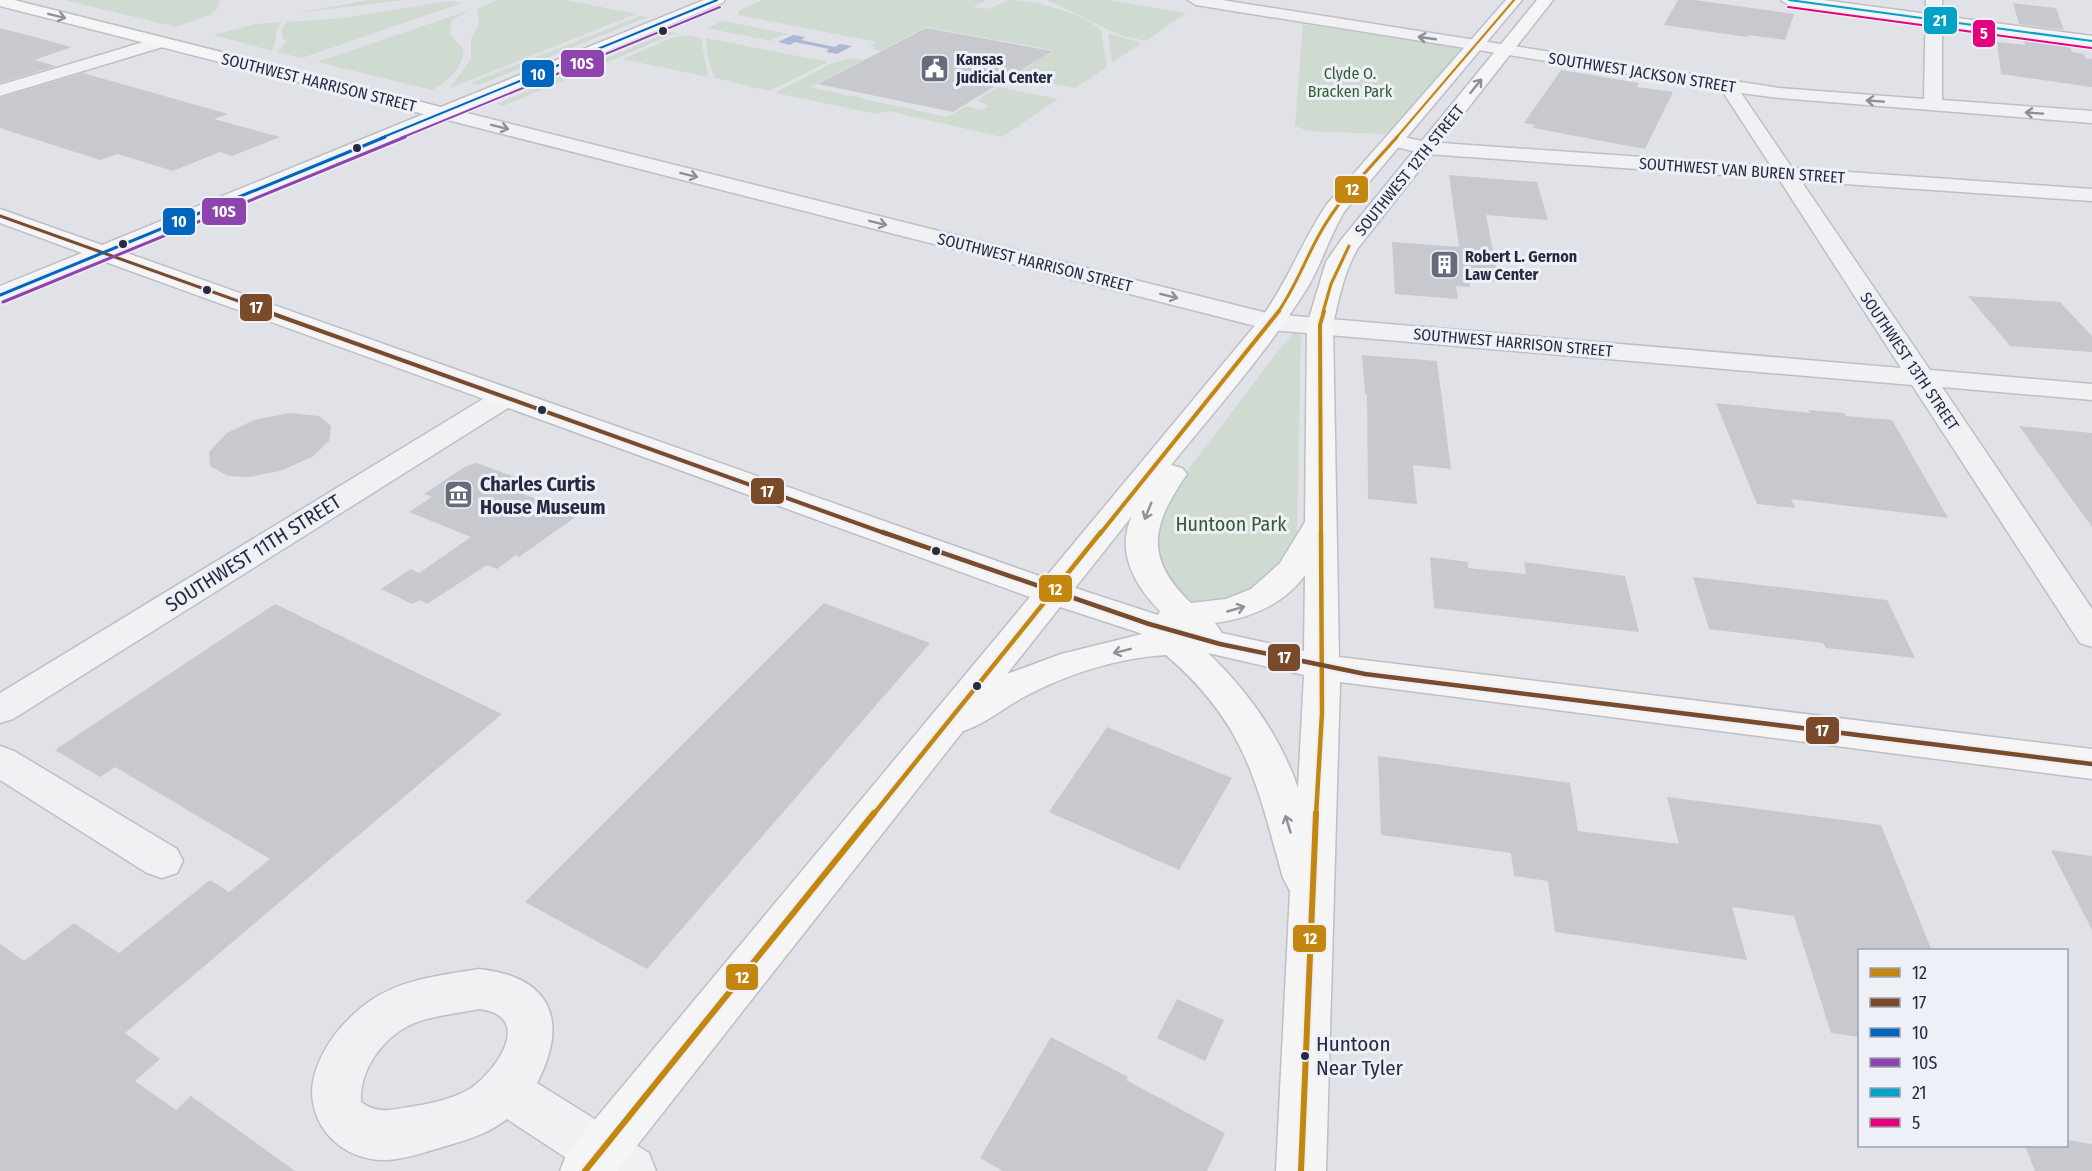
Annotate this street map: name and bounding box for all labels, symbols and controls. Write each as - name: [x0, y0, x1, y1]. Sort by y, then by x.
- line badge: 21: [1923, 6, 1958, 35]
- one-way arrow: [47, 10, 66, 22]
- text: 21: [1932, 11, 1947, 30]
- line badge: 5: [1972, 19, 1996, 48]
- text: 5: [1980, 24, 1988, 43]
- unlabelled marker: [657, 25, 669, 37]
- one-way arrow: [1417, 32, 1437, 43]
- street label: SOUTHWEST JACKSON STREET: [1547, 48, 1737, 97]
- street label: SOUTHWEST HARRISON STREET: [220, 49, 419, 116]
- line badge: 10S: [560, 49, 605, 78]
- place label: Kansas Judicial Center: [955, 50, 1052, 87]
- public building icon: Kansas Judicial Center: [919, 52, 951, 84]
- text: 10S: [570, 54, 594, 73]
- line badge: 10: [521, 59, 555, 88]
- park label: Clyde O. Bracken Park: [1308, 64, 1393, 101]
- text: 10: [530, 65, 546, 84]
- one-way arrow: [1470, 78, 1483, 94]
- one-way arrow: [1866, 96, 1886, 107]
- street label: SOUTHWEST 12TH STREET: [1350, 101, 1468, 239]
- one-way arrow: [2024, 107, 2044, 118]
- one-way arrow: [490, 122, 509, 133]
- unlabelled marker: [351, 142, 363, 154]
- street label: SOUTHWEST VAN BUREN STREET: [1638, 154, 1846, 187]
- one-way arrow: [679, 169, 698, 181]
- line badge: 12: [1334, 175, 1369, 204]
- line badge: 10S: [201, 197, 247, 226]
- text: 10S: [212, 202, 236, 221]
- line badge: 10: [162, 207, 196, 236]
- text: 10: [171, 212, 187, 231]
- one-way arrow: [868, 217, 887, 229]
- street label: SOUTHWEST HARRISON STREET: [936, 229, 1135, 296]
- unlabelled marker: [117, 238, 129, 250]
- place label: Robert L. Gernon Law Center: [1465, 247, 1577, 284]
- building icon: Robert L. Gernon Law Center: [1428, 249, 1460, 281]
- unlabelled marker: [201, 284, 213, 296]
- street label: SOUTHWEST 13TH STREET: [1856, 289, 1963, 434]
- one-way arrow: [1159, 290, 1178, 302]
- line badge: 17: [239, 293, 273, 322]
- text: 17: [249, 298, 263, 317]
- street label: SOUTHWEST HARRISON STREET: [1413, 324, 1614, 361]
- unlabelled marker: [536, 404, 548, 416]
- place label: Charles Curtis House Museum: [480, 472, 605, 519]
- line badge: 17: [750, 477, 785, 505]
- museum icon: Charles Curtis House Museum: [443, 479, 475, 511]
- text: 17: [760, 482, 774, 501]
- street label: SOUTHWEST 11TH STREET: [161, 489, 346, 617]
- one-way arrow: [1142, 501, 1153, 520]
- park label: Huntoon Park: [1175, 512, 1287, 536]
- unlabelled marker: [930, 545, 942, 557]
- line badge: 12: [1038, 574, 1073, 603]
- text: 12: [1048, 580, 1063, 599]
- one-way arrow: [1226, 603, 1245, 614]
- line badge: 17: [1267, 643, 1301, 672]
- one-way arrow: [1112, 645, 1131, 657]
- text: 17: [1277, 648, 1291, 667]
- unlabelled marker: [971, 680, 983, 692]
- line badge: 17: [1805, 716, 1840, 745]
- text: 17: [1815, 721, 1829, 740]
- one-way arrow: [1282, 815, 1293, 834]
- line badge: 12: [1292, 924, 1327, 953]
- text: 12: [1303, 929, 1318, 948]
- legend: [1858, 949, 2068, 1147]
- text: 12: [1912, 962, 1927, 984]
- line badge: 12: [725, 963, 759, 991]
- text: 12: [735, 968, 750, 987]
- text: 17: [1912, 992, 1926, 1014]
- text: 10: [1912, 1022, 1928, 1044]
- place label: Huntoon Near Tyler: [1316, 1031, 1404, 1081]
- marker: Huntoon Near Tyler: [1299, 1050, 1311, 1062]
- text: 10S: [1912, 1052, 1937, 1074]
- text: 21: [1912, 1082, 1927, 1104]
- text: 5: [1912, 1112, 1920, 1134]

